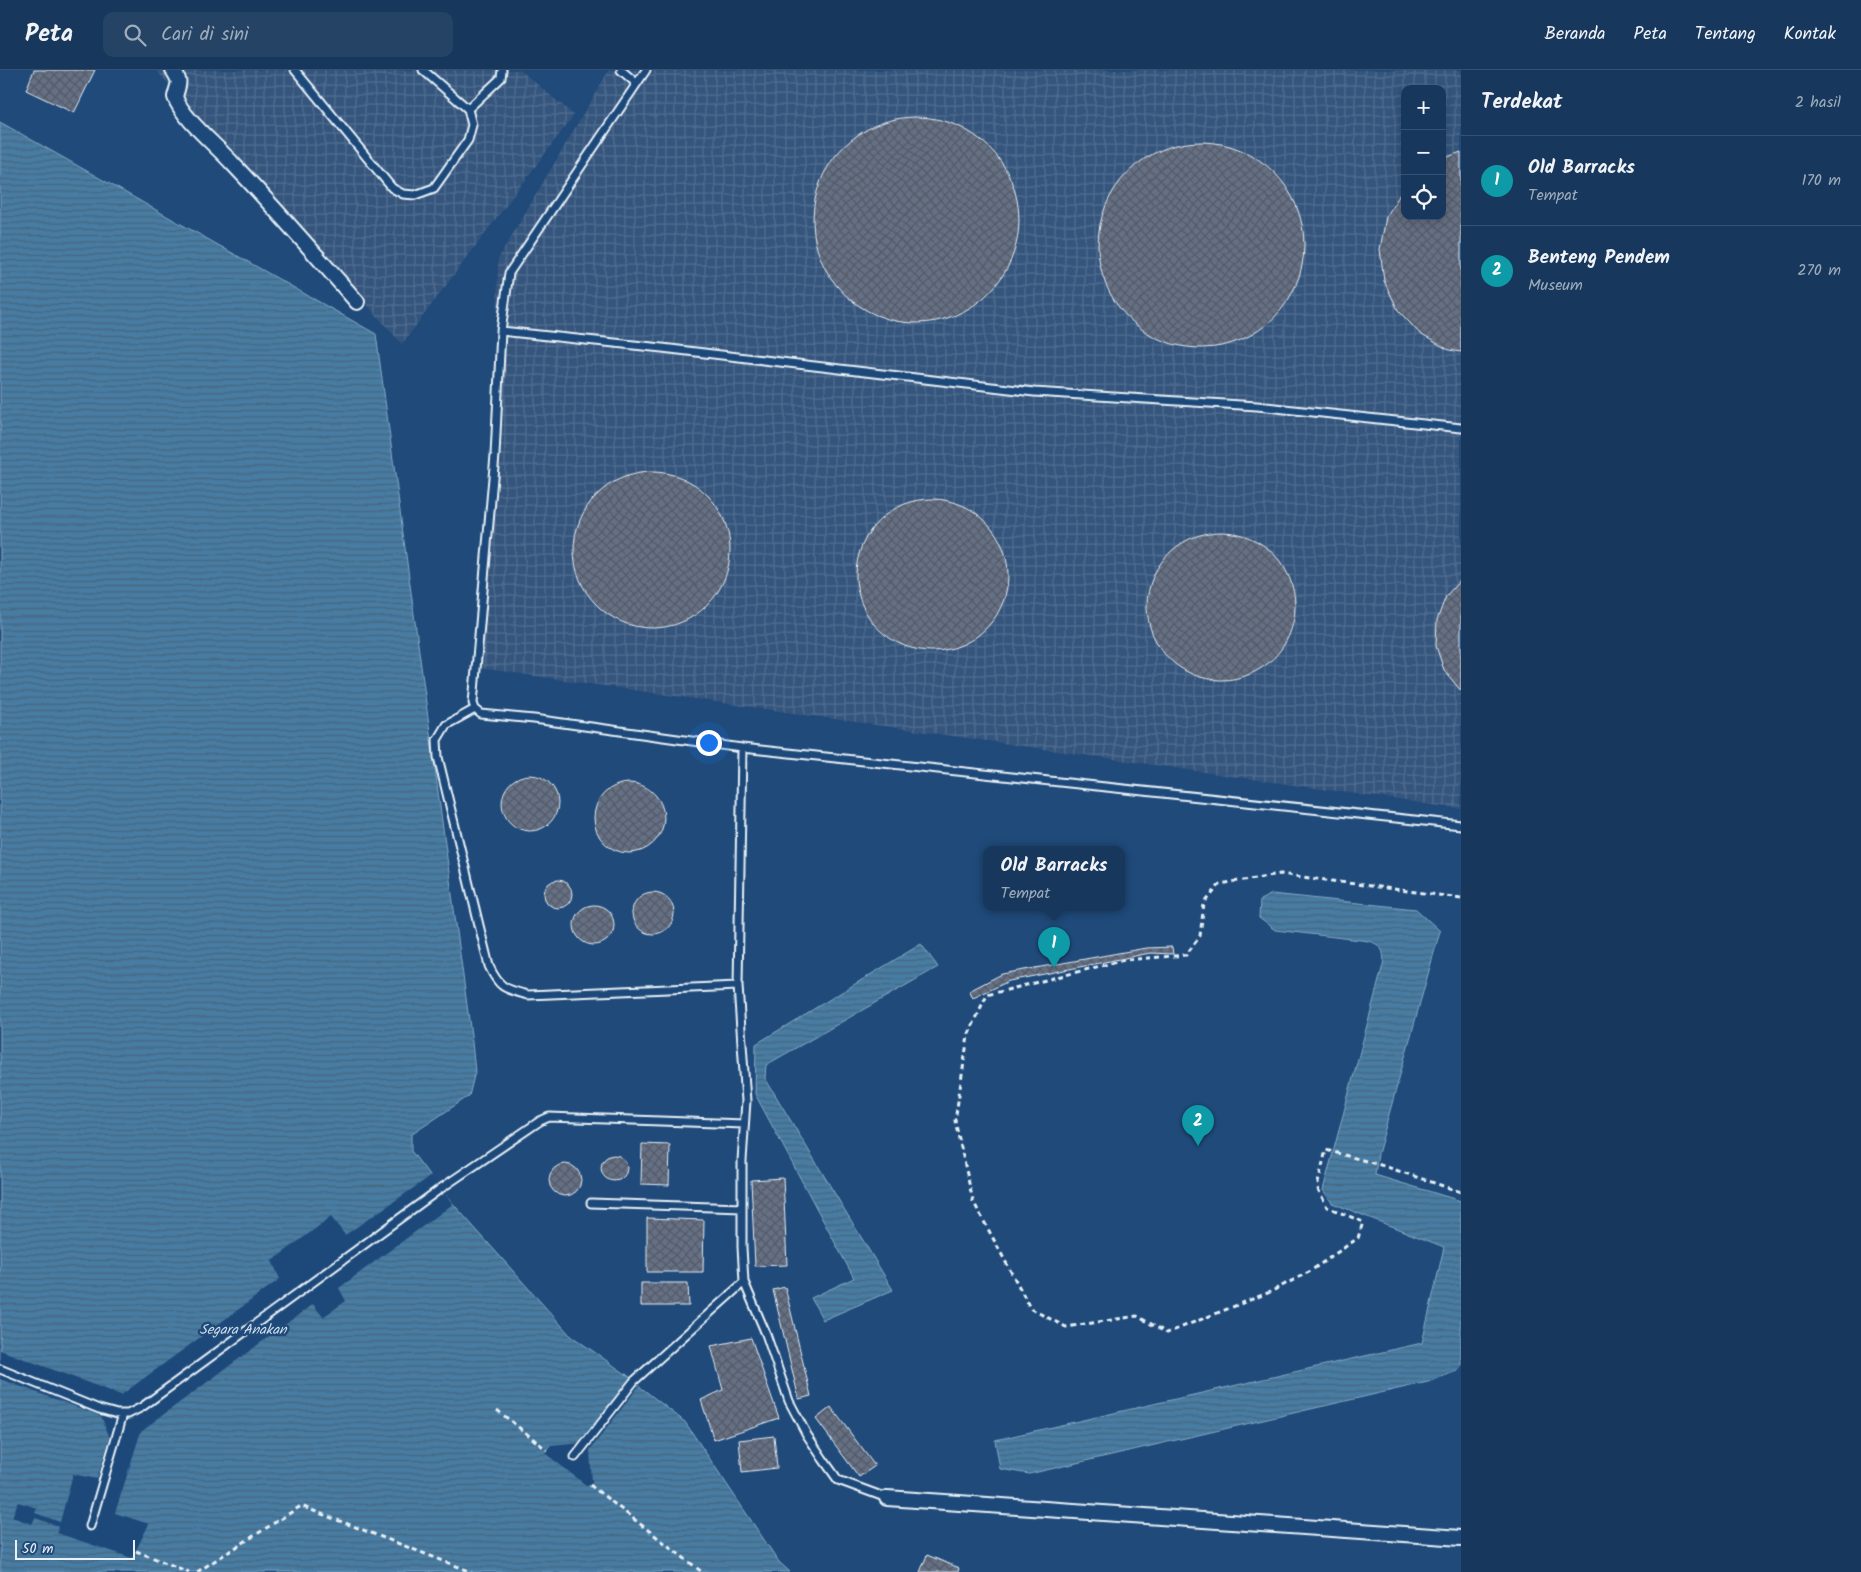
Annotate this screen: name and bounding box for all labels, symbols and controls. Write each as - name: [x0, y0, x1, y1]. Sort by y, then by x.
- search box: [103, 12, 453, 57]
- text: Peta: [25, 15, 73, 54]
- text: Cari di sini: [161, 20, 249, 50]
- text: Beranda: [1545, 20, 1606, 49]
- text: Peta: [1634, 20, 1667, 49]
- text: Tentang: [1695, 20, 1756, 49]
- text: Kontak: [1784, 20, 1836, 49]
- icon: search: [121, 21, 149, 49]
- map controls: [1401, 85, 1446, 220]
- button: +: [1401, 85, 1446, 130]
- text: Terdekat: [1481, 86, 1562, 119]
- text: 2 hasil: [1795, 90, 1841, 115]
- button: −: [1401, 130, 1446, 175]
- text: Old Barracks: [1528, 153, 1635, 183]
- text: 1: [1495, 168, 1499, 193]
- text: 170 m: [1801, 168, 1841, 193]
- button: locate: [1401, 175, 1446, 220]
- text: Tempat: [1528, 183, 1578, 208]
- text: Benteng Pendem: [1528, 243, 1670, 273]
- text: 2: [1492, 258, 1502, 283]
- text: 270 m: [1797, 258, 1841, 283]
- text: Museum: [1528, 273, 1583, 298]
- your location: [696, 730, 722, 756]
- popup: [983, 846, 1125, 911]
- text: Old Barracks: [1001, 851, 1107, 881]
- text: Tempat: [1001, 881, 1050, 906]
- pin: 1: [1038, 927, 1070, 968]
- pin: 2: [1182, 1105, 1214, 1146]
- water label: Segara Anakan: [200, 1319, 288, 1341]
- scale bar: [15, 1537, 135, 1560]
- text: 50 m: [22, 1538, 53, 1560]

